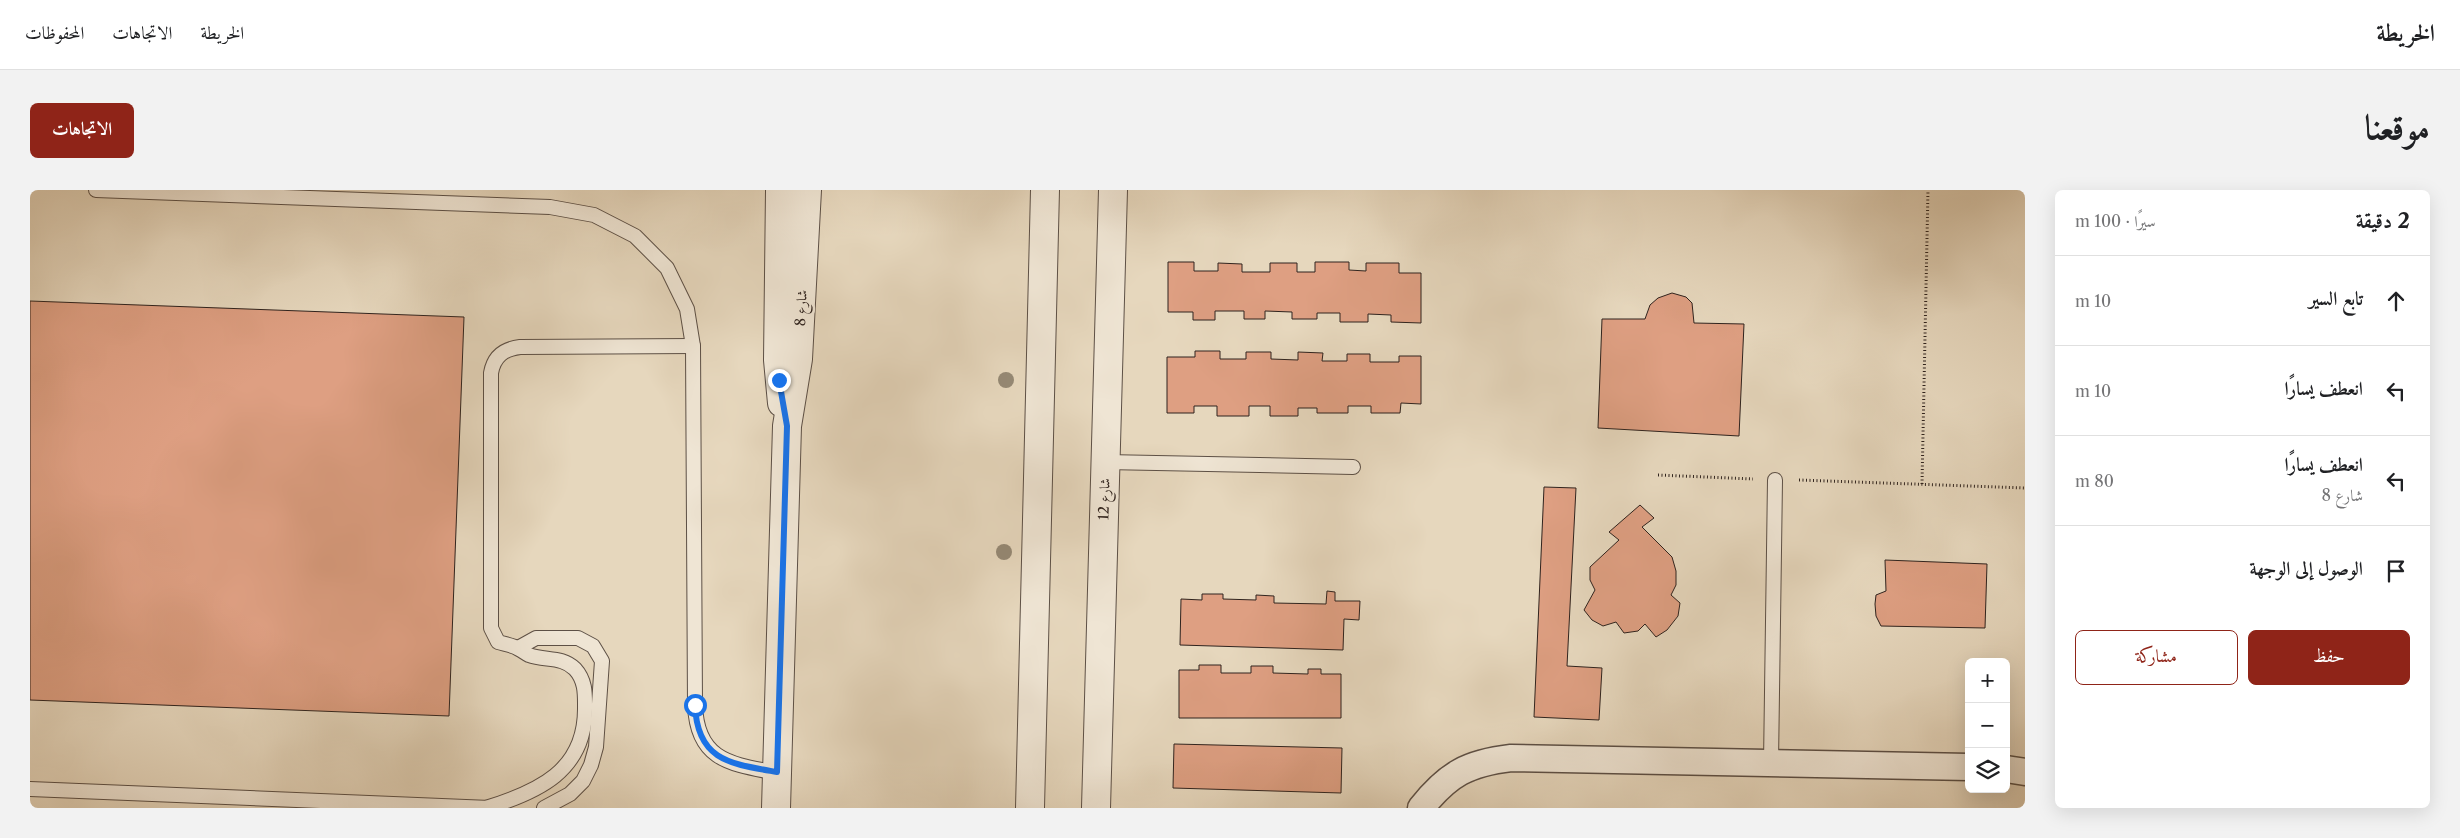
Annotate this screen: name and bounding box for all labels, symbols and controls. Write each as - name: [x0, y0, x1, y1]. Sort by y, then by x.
- text: الخريطة: [2377, 18, 2435, 47]
- text: المحفوظات: [25, 22, 84, 44]
- text: الاتجاهات: [112, 22, 172, 44]
- text: الخريطة: [200, 22, 244, 44]
- button: الاتجاهات: [30, 103, 134, 158]
- text: موقعنا: [2365, 105, 2430, 148]
- text: 2 دقيقة: [2356, 208, 2410, 233]
- text: سيرًا · 100 m: [2075, 211, 2156, 231]
- text: تابع السير: [2309, 287, 2363, 310]
- icon: ahead: [2382, 287, 2410, 315]
- street label: شارع 8: [791, 289, 814, 327]
- text: 10 m: [2075, 291, 2111, 311]
- route end: [768, 369, 791, 392]
- text: انعطف يسارًا: [2284, 377, 2363, 400]
- icon: left: [2382, 377, 2410, 405]
- text: 10 m: [2075, 381, 2111, 401]
- text: انعطف يسارًا: [2284, 453, 2363, 476]
- icon: left: [2382, 467, 2410, 495]
- text: 80 m: [2075, 471, 2114, 491]
- street label: شارع 12: [1094, 478, 1117, 520]
- text: شارع 8: [2321, 485, 2363, 505]
- text: الوصول إلى الوجهة: [2249, 557, 2363, 580]
- icon: arrive: [2382, 557, 2410, 585]
- button: مشاركة: [2075, 630, 2238, 685]
- button: حفظ: [2248, 630, 2410, 685]
- map controls: [1965, 658, 2010, 793]
- button: +: [1965, 658, 2010, 703]
- route start: [684, 694, 707, 717]
- button: −: [1965, 703, 2010, 748]
- button: layers: [1965, 748, 2010, 793]

